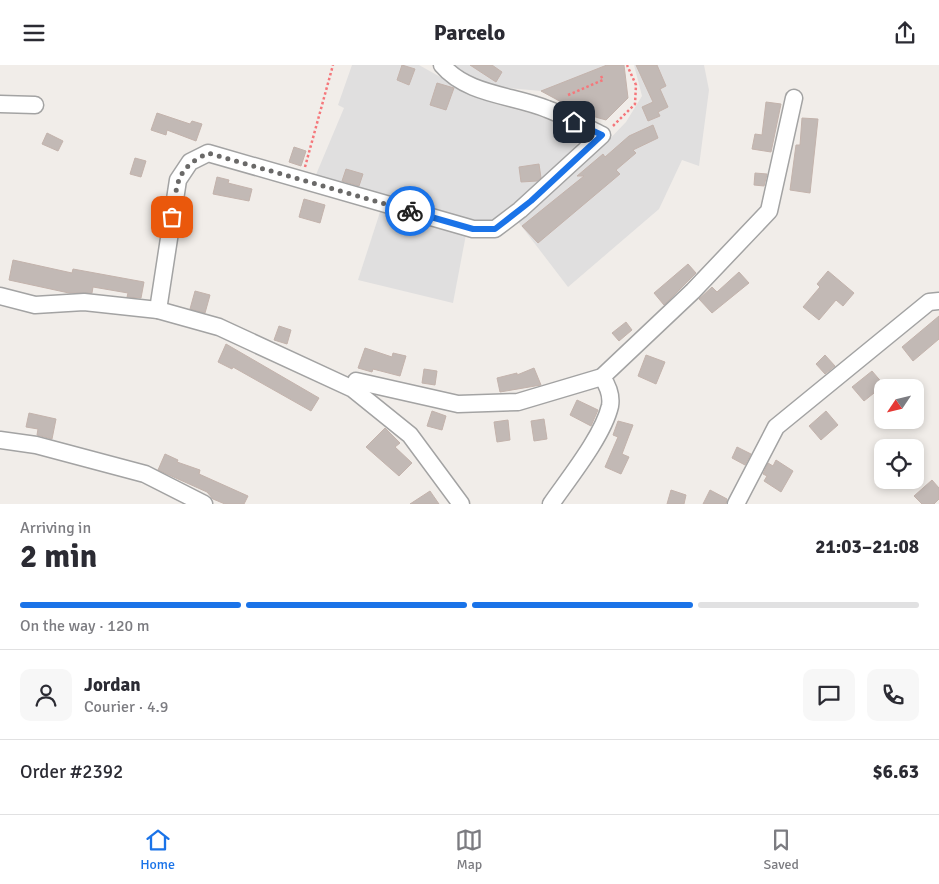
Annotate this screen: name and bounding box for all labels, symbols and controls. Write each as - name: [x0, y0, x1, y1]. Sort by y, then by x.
- icon: menu: [20, 19, 48, 47]
- text: Parcelo: [434, 19, 505, 46]
- icon: share: [891, 19, 919, 47]
- pin: [553, 101, 595, 143]
- icon: home: [560, 108, 588, 136]
- courier: [385, 186, 435, 236]
- pin: [151, 196, 193, 238]
- icon: bike: [396, 197, 424, 225]
- icon: bag: [158, 203, 186, 231]
- north arrow: [874, 379, 924, 429]
- map controls: [874, 379, 924, 489]
- button: locate: [874, 439, 924, 489]
- text: Arriving in: [20, 518, 91, 538]
- text: 21:03–21:08: [815, 535, 919, 559]
- text: 2 min: [20, 537, 97, 576]
- text: On the way · 120 m: [20, 616, 150, 636]
- button: person: [20, 669, 72, 721]
- button: chat: [803, 669, 855, 721]
- button: phone: [867, 669, 919, 721]
- text: Jordan: [84, 673, 141, 697]
- text: Courier · 4.9: [84, 697, 168, 717]
- text: Order #2392: [20, 760, 123, 784]
- text: $6.63: [873, 760, 919, 784]
- tab: Home: [140, 826, 175, 873]
- tab: Map: [455, 826, 483, 873]
- tab: Saved: [764, 826, 799, 873]

